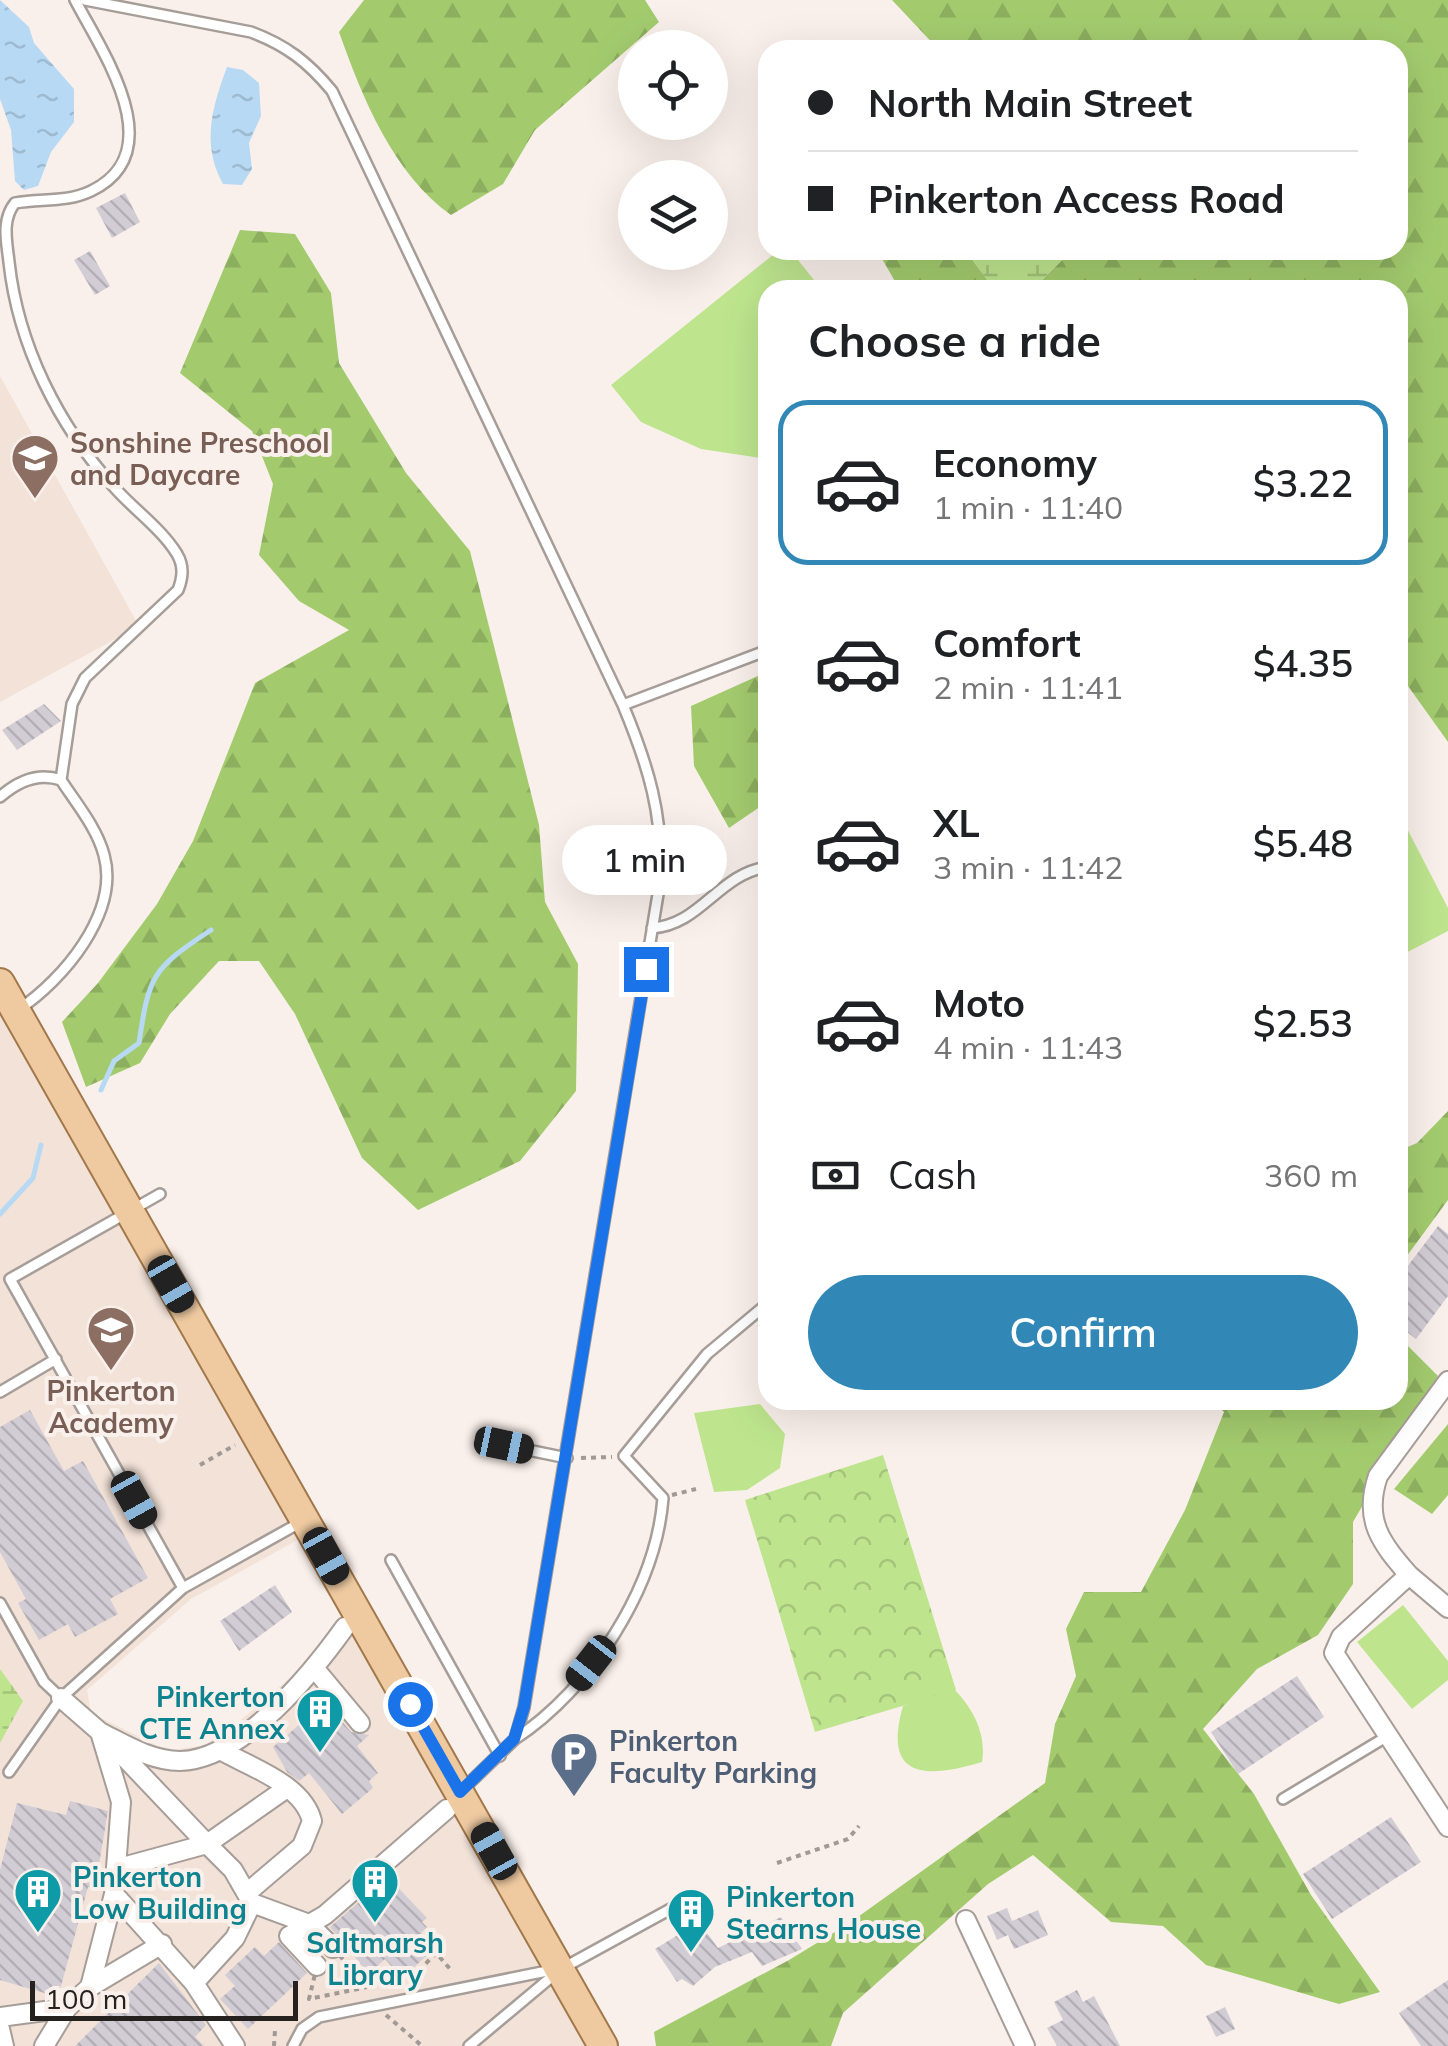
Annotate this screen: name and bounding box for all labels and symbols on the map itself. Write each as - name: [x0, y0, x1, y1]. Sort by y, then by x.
- place label: Sonshine Preschool and Daycare: [70, 425, 330, 492]
- school or university icon: Sonshine Preschool and Daycare: [9, 432, 61, 500]
- callout: 1 min: [564, 824, 728, 894]
- route end: [624, 947, 669, 992]
- car: [143, 1251, 199, 1317]
- school or university icon: Pinkerton Academy: [85, 1304, 137, 1372]
- place label: Pinkerton Academy: [46, 1373, 176, 1440]
- car: [472, 1424, 536, 1466]
- car: [106, 1466, 162, 1534]
- car: [298, 1522, 354, 1590]
- car: [561, 1630, 621, 1696]
- place label: Pinkerton CTE Annex: [139, 1679, 286, 1746]
- route start: [388, 1682, 433, 1727]
- building icon: Pinkerton CTE Annex: [294, 1686, 346, 1754]
- place label: Pinkerton Faculty Parking: [609, 1723, 817, 1790]
- parking icon: Pinkerton Faculty Parking: [548, 1730, 600, 1798]
- car: [466, 1817, 522, 1885]
- building icon: Saltmarsh Library: [349, 1856, 401, 1924]
- place label: Pinkerton Low Building: [73, 1859, 247, 1926]
- building icon: Pinkerton Low Building: [12, 1866, 64, 1934]
- place label: Pinkerton Stearns House: [726, 1879, 921, 1946]
- building icon: Pinkerton Stearns House: [665, 1886, 717, 1954]
- place label: Saltmarsh Library: [306, 1925, 444, 1992]
- scale bar: [30, 1976, 298, 2020]

